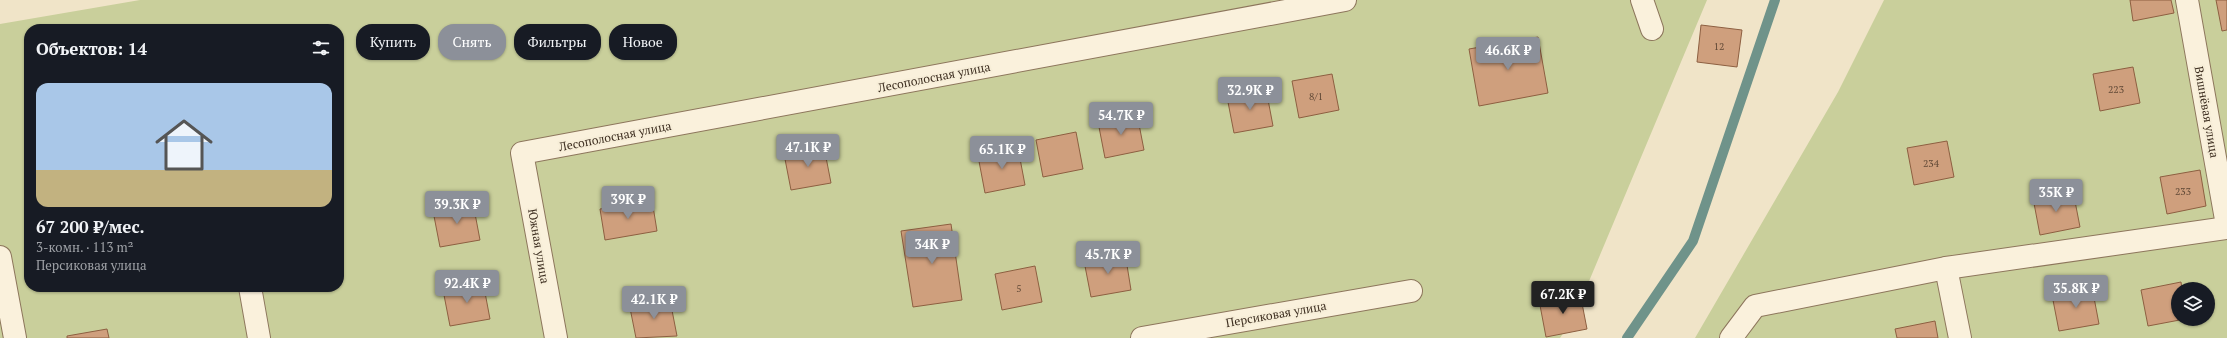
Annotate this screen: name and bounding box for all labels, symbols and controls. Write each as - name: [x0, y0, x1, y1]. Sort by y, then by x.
- chip: Купить: [356, 24, 430, 60]
- chip: Снять: [438, 24, 506, 60]
- chip: Фильтры: [514, 24, 601, 60]
- chip: Новое: [609, 24, 677, 60]
- text: Объектов: 14: [36, 37, 147, 60]
- icon: filters: [310, 37, 332, 59]
- pin: 46.6K ₽: [1471, 37, 1545, 71]
- house number: 12: [1714, 40, 1724, 53]
- text: 46.6K ₽: [1485, 41, 1531, 59]
- street label: Лесополосная улица: [876, 59, 991, 95]
- street label: Вишнёвая улица: [2192, 65, 2222, 159]
- pin: 32.9K ₽: [1213, 77, 1287, 111]
- text: 32.9K ₽: [1227, 81, 1273, 99]
- house number: 223: [2108, 83, 2124, 96]
- house number: 8/1: [1309, 90, 1323, 103]
- pin: 54.7K ₽: [1084, 102, 1158, 136]
- text: 54.7K ₽: [1098, 106, 1144, 124]
- icon: home: [148, 109, 220, 181]
- street label: Лесополосная улица: [557, 118, 672, 154]
- pin: 47.1K ₽: [771, 134, 845, 168]
- pin: 65.1K ₽: [965, 136, 1039, 170]
- text: 47.1K ₽: [785, 138, 831, 156]
- text: 65.1K ₽: [979, 140, 1025, 158]
- house number: 234: [1923, 157, 1940, 170]
- pin: 35K ₽: [2028, 179, 2084, 213]
- text: 35K ₽: [2039, 183, 2073, 201]
- house number: 233: [2175, 185, 2191, 198]
- pin: 39K ₽: [600, 186, 656, 220]
- text: 39K ₽: [611, 190, 645, 208]
- pin: 39.3K ₽: [420, 191, 494, 225]
- text: 39.3K ₽: [434, 195, 480, 213]
- street label: Южная улица: [525, 207, 553, 285]
- text: 67 200 ₽/мес.: [36, 215, 145, 238]
- pin: 34K ₽: [904, 231, 960, 265]
- text: 34K ₽: [915, 235, 949, 253]
- text: 3-комн. · 113 m²: [36, 238, 133, 256]
- pin: 45.7K ₽: [1071, 241, 1145, 275]
- text: 45.7K ₽: [1085, 245, 1131, 263]
- text: Персиковая улица: [36, 256, 147, 274]
- pin: 92.4K ₽: [430, 270, 504, 304]
- text: 92.4K ₽: [444, 274, 490, 292]
- pin: 35.8K ₽: [2039, 275, 2113, 309]
- text: 35.8K ₽: [2053, 279, 2099, 297]
- pin: 67.2K ₽: [1526, 281, 1600, 315]
- house number: 5: [1016, 282, 1022, 295]
- map controls: [2171, 282, 2215, 326]
- button: layers: [2171, 282, 2215, 326]
- text: 67.2K ₽: [1540, 285, 1586, 303]
- pin: 42.1K ₽: [617, 286, 691, 320]
- text: 42.1K ₽: [631, 290, 677, 308]
- street label: Персиковая улица: [1224, 298, 1328, 330]

